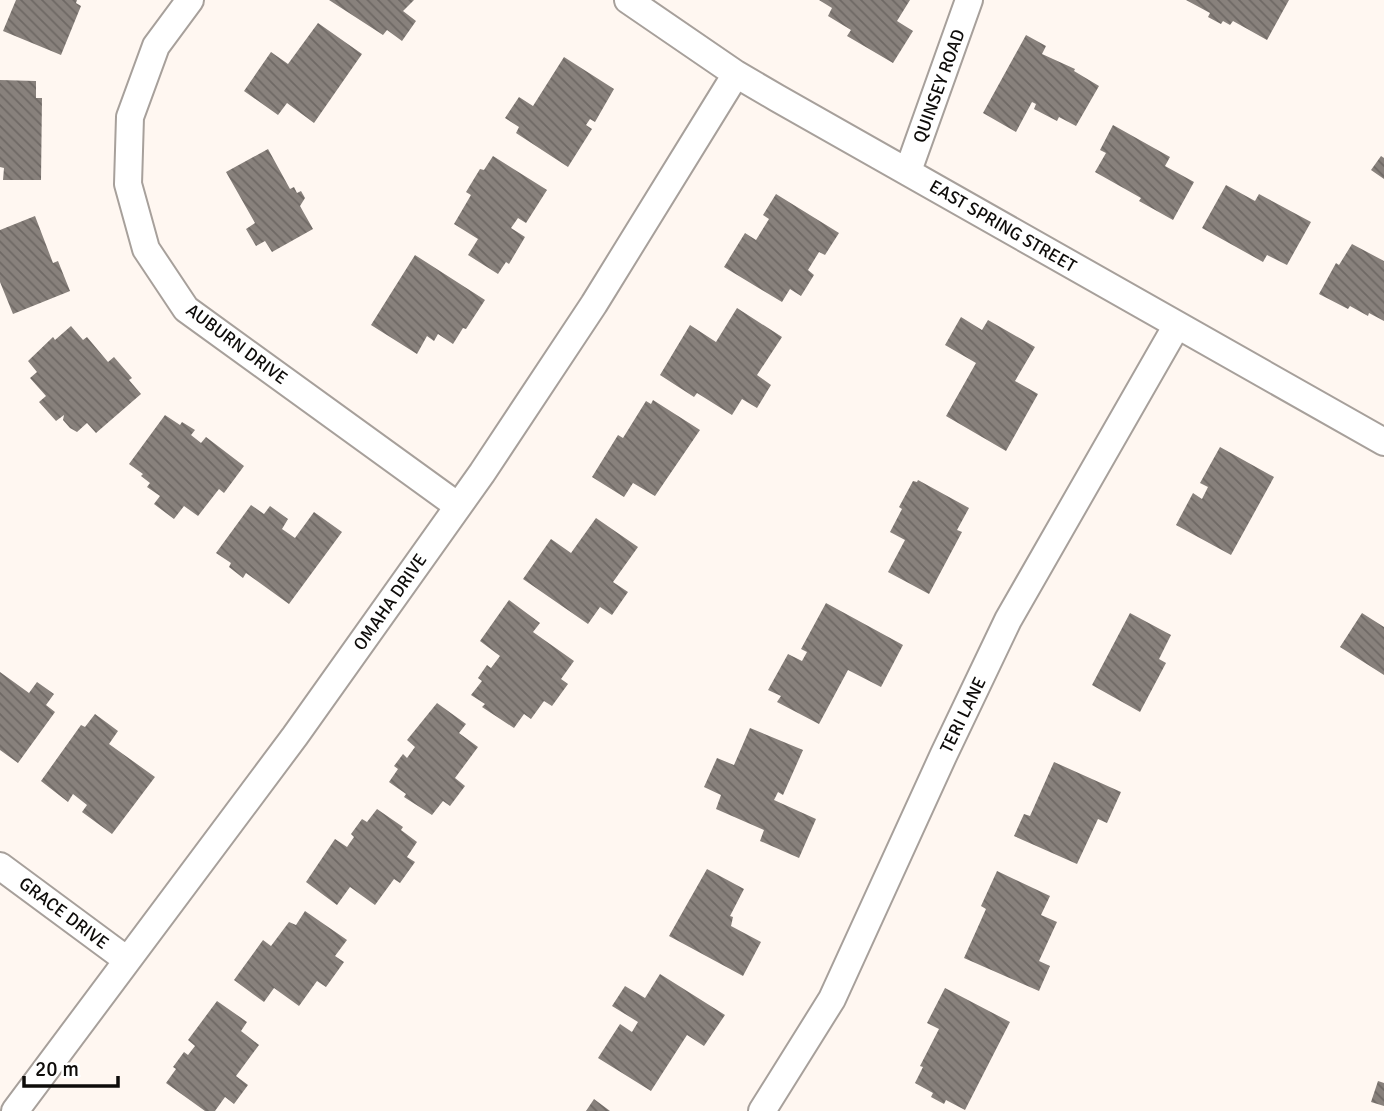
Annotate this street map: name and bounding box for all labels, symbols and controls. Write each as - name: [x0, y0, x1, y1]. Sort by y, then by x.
- street label: QUINSEY ROAD: [908, 26, 970, 146]
- street label: EAST SPRING STREET: [926, 175, 1081, 277]
- street label: AUBURN DRIVE: [182, 299, 292, 389]
- street label: OMAHA DRIVE: [349, 549, 431, 655]
- street label: TERI LANE: [935, 673, 991, 757]
- street label: GRACE DRIVE: [15, 872, 113, 954]
- scale bar: [24, 1044, 119, 1088]
- text: 20 m: [35, 1056, 79, 1082]

